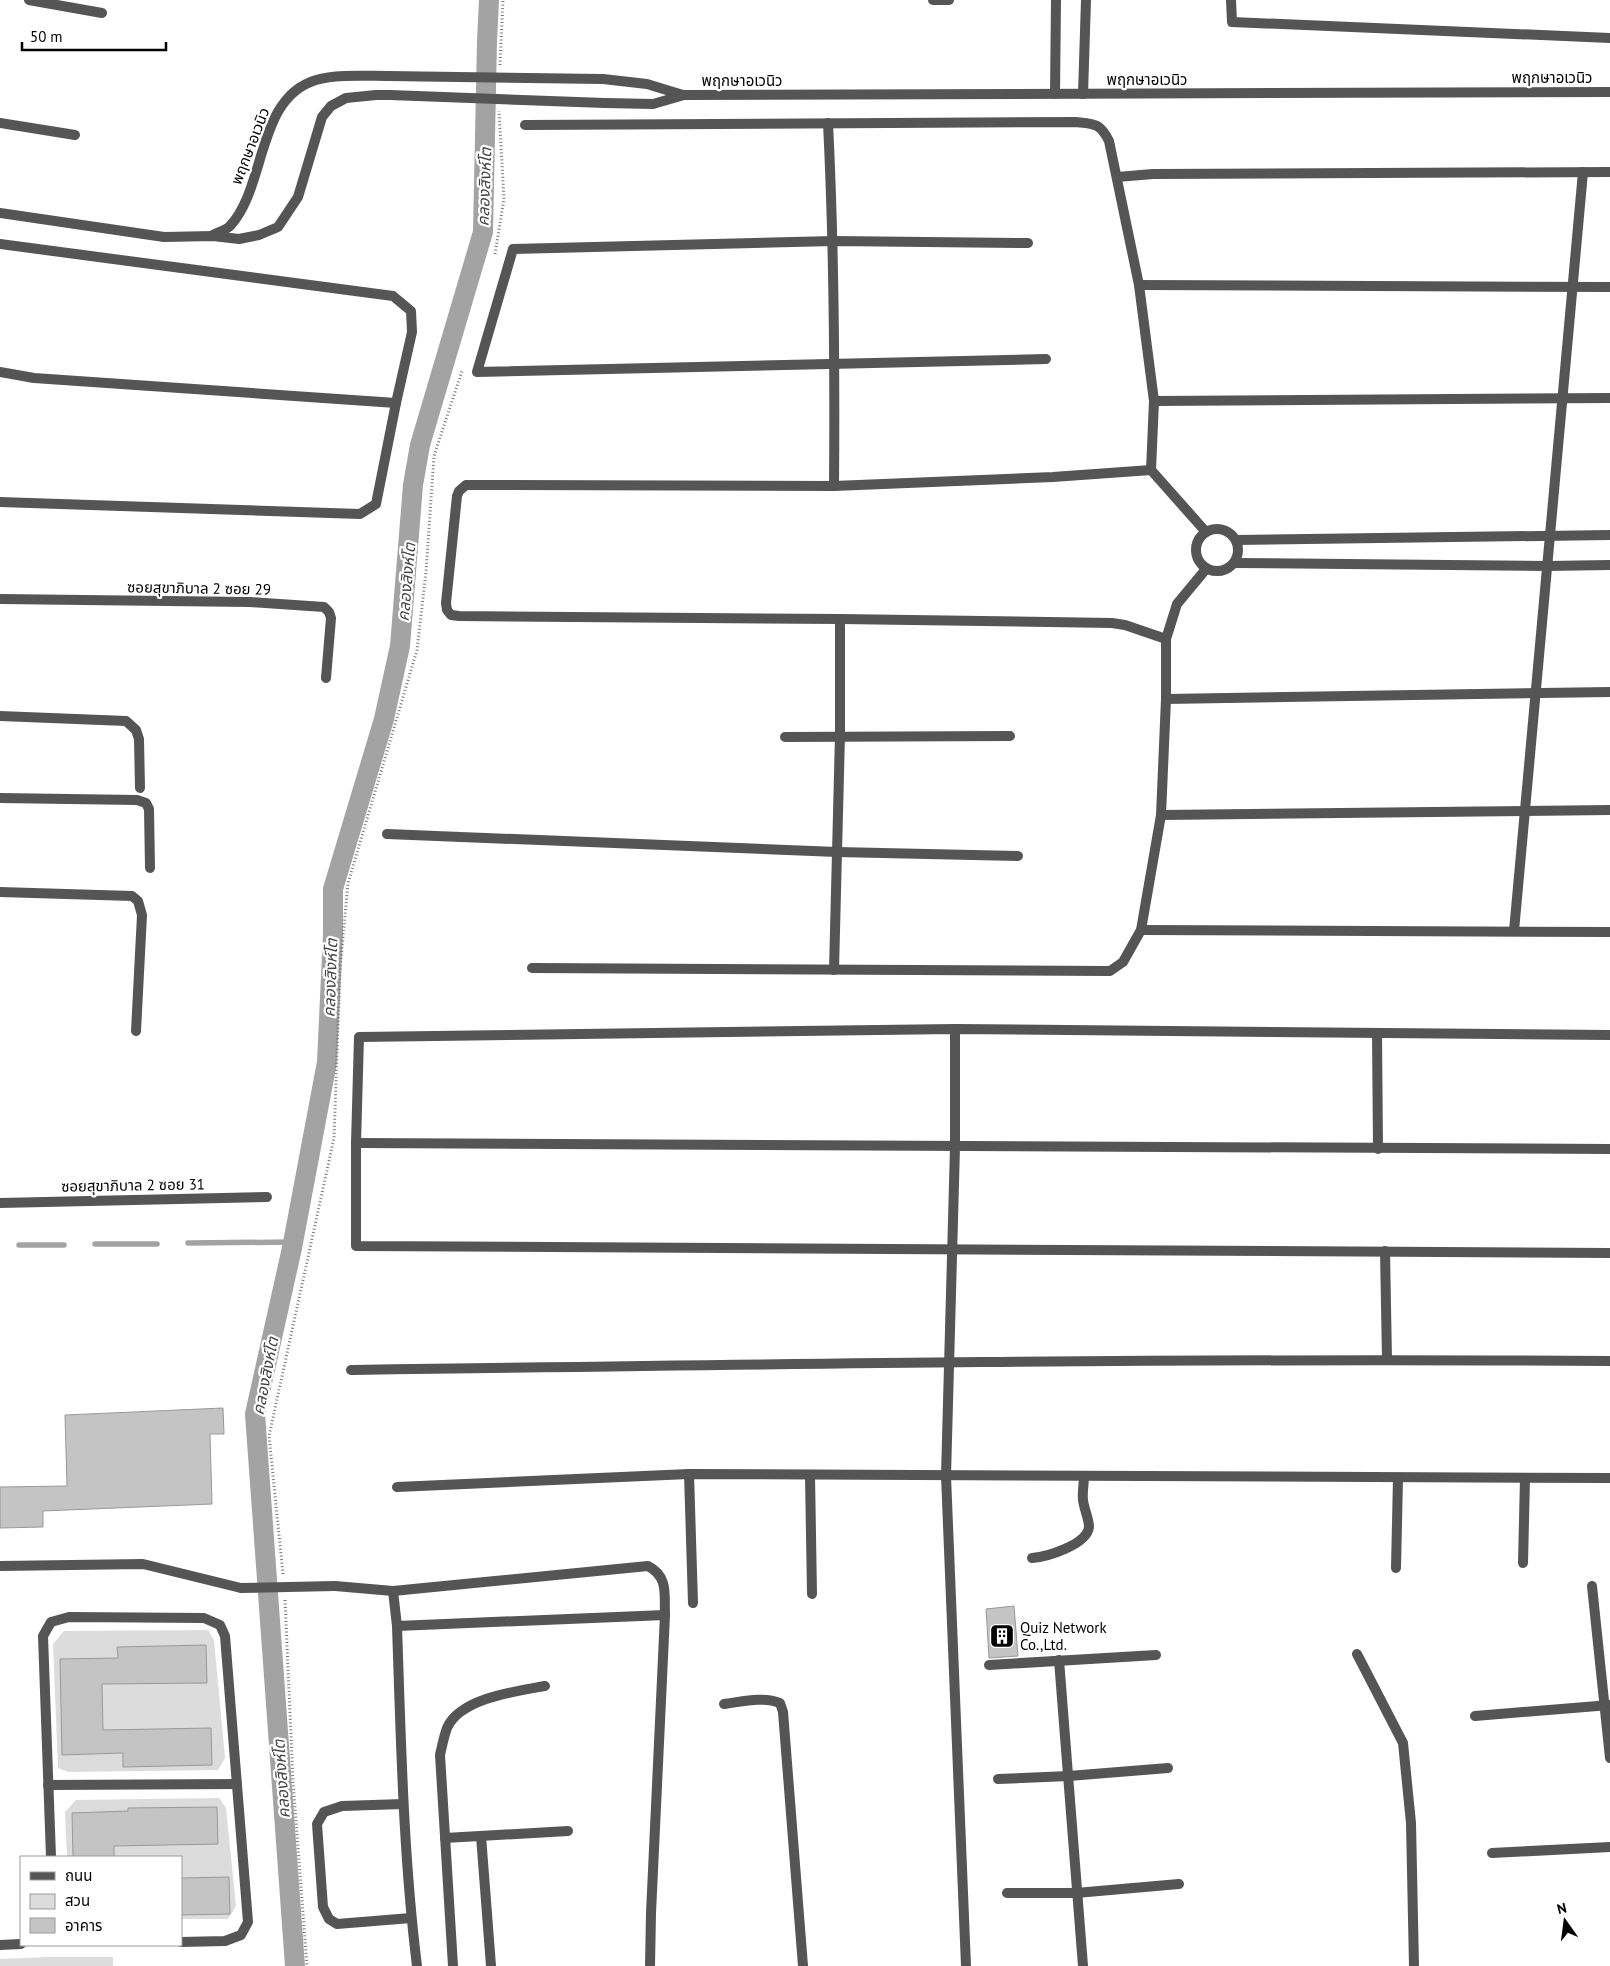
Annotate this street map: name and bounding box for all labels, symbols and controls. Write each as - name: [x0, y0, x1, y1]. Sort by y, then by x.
- scale bar: [22, 20, 166, 52]
- text: 50 m: [30, 27, 63, 46]
- street label: พฤกษาอเวนิว: [1512, 68, 1593, 87]
- street label: พฤกษาอเวนิว: [1107, 70, 1188, 89]
- street label: พฤกษาอเวนิว: [702, 71, 783, 90]
- street label: พฤกษาอเวนิว: [227, 105, 273, 187]
- water label: คลองสิงห์โต: [473, 146, 495, 227]
- water label: คลองสิงห์โต: [393, 541, 419, 622]
- street label: ซอยสุขาภิบาล 2 ซอย 29: [127, 577, 271, 599]
- water label: คลองสิงห์โต: [319, 937, 341, 1018]
- street label: ซอยสุขาภิบาล 2 ซอย 31: [61, 1174, 205, 1196]
- water label: คลองสิงห์โต: [248, 1335, 282, 1417]
- place label: Quiz Network Co.,Ltd.: [1020, 1618, 1107, 1654]
- building icon: Quiz Network Co.,Ltd.: [989, 1623, 1015, 1649]
- water label: คลองสิงห์โต: [268, 1738, 294, 1819]
- legend: [20, 1856, 182, 1946]
- text: ถนน: [65, 1866, 92, 1885]
- text: สวน: [65, 1891, 90, 1910]
- north arrow: [1540, 1896, 1590, 1946]
- text: N: [1555, 1899, 1568, 1918]
- text: อาคาร: [65, 1916, 102, 1935]

